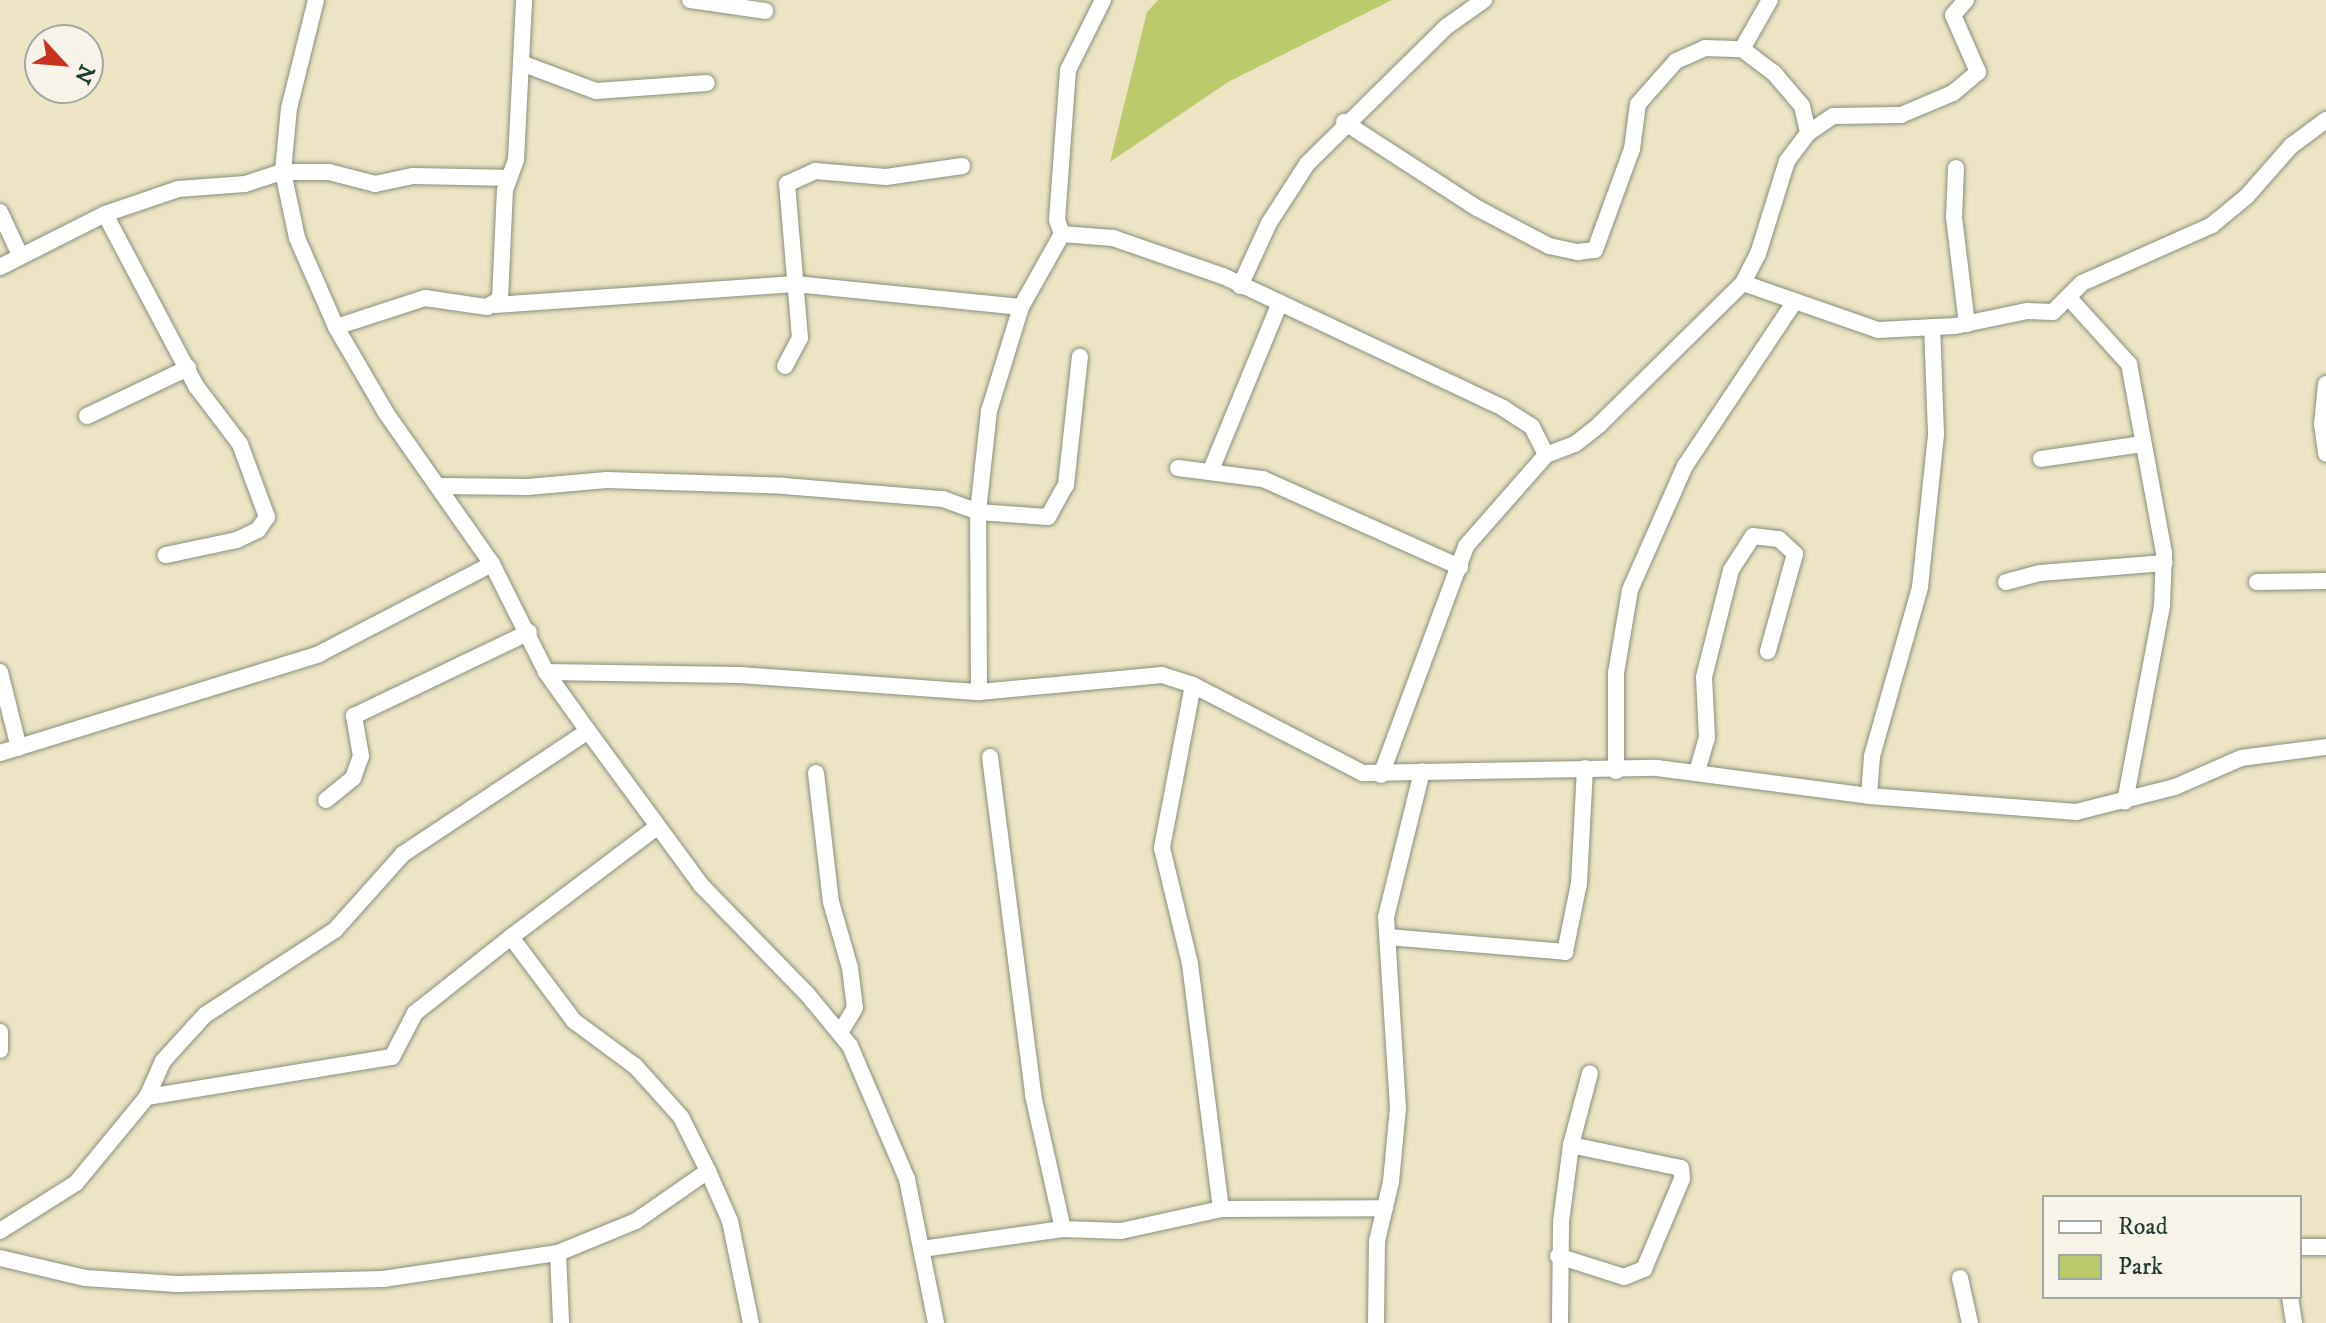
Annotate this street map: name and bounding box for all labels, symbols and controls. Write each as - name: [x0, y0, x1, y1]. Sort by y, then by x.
- north arrow: [24, 24, 104, 104]
- text: N: [68, 60, 100, 88]
- legend: [2042, 1195, 2302, 1299]
- text: Road: [2118, 1212, 2168, 1242]
- text: Park: [2118, 1252, 2163, 1282]

